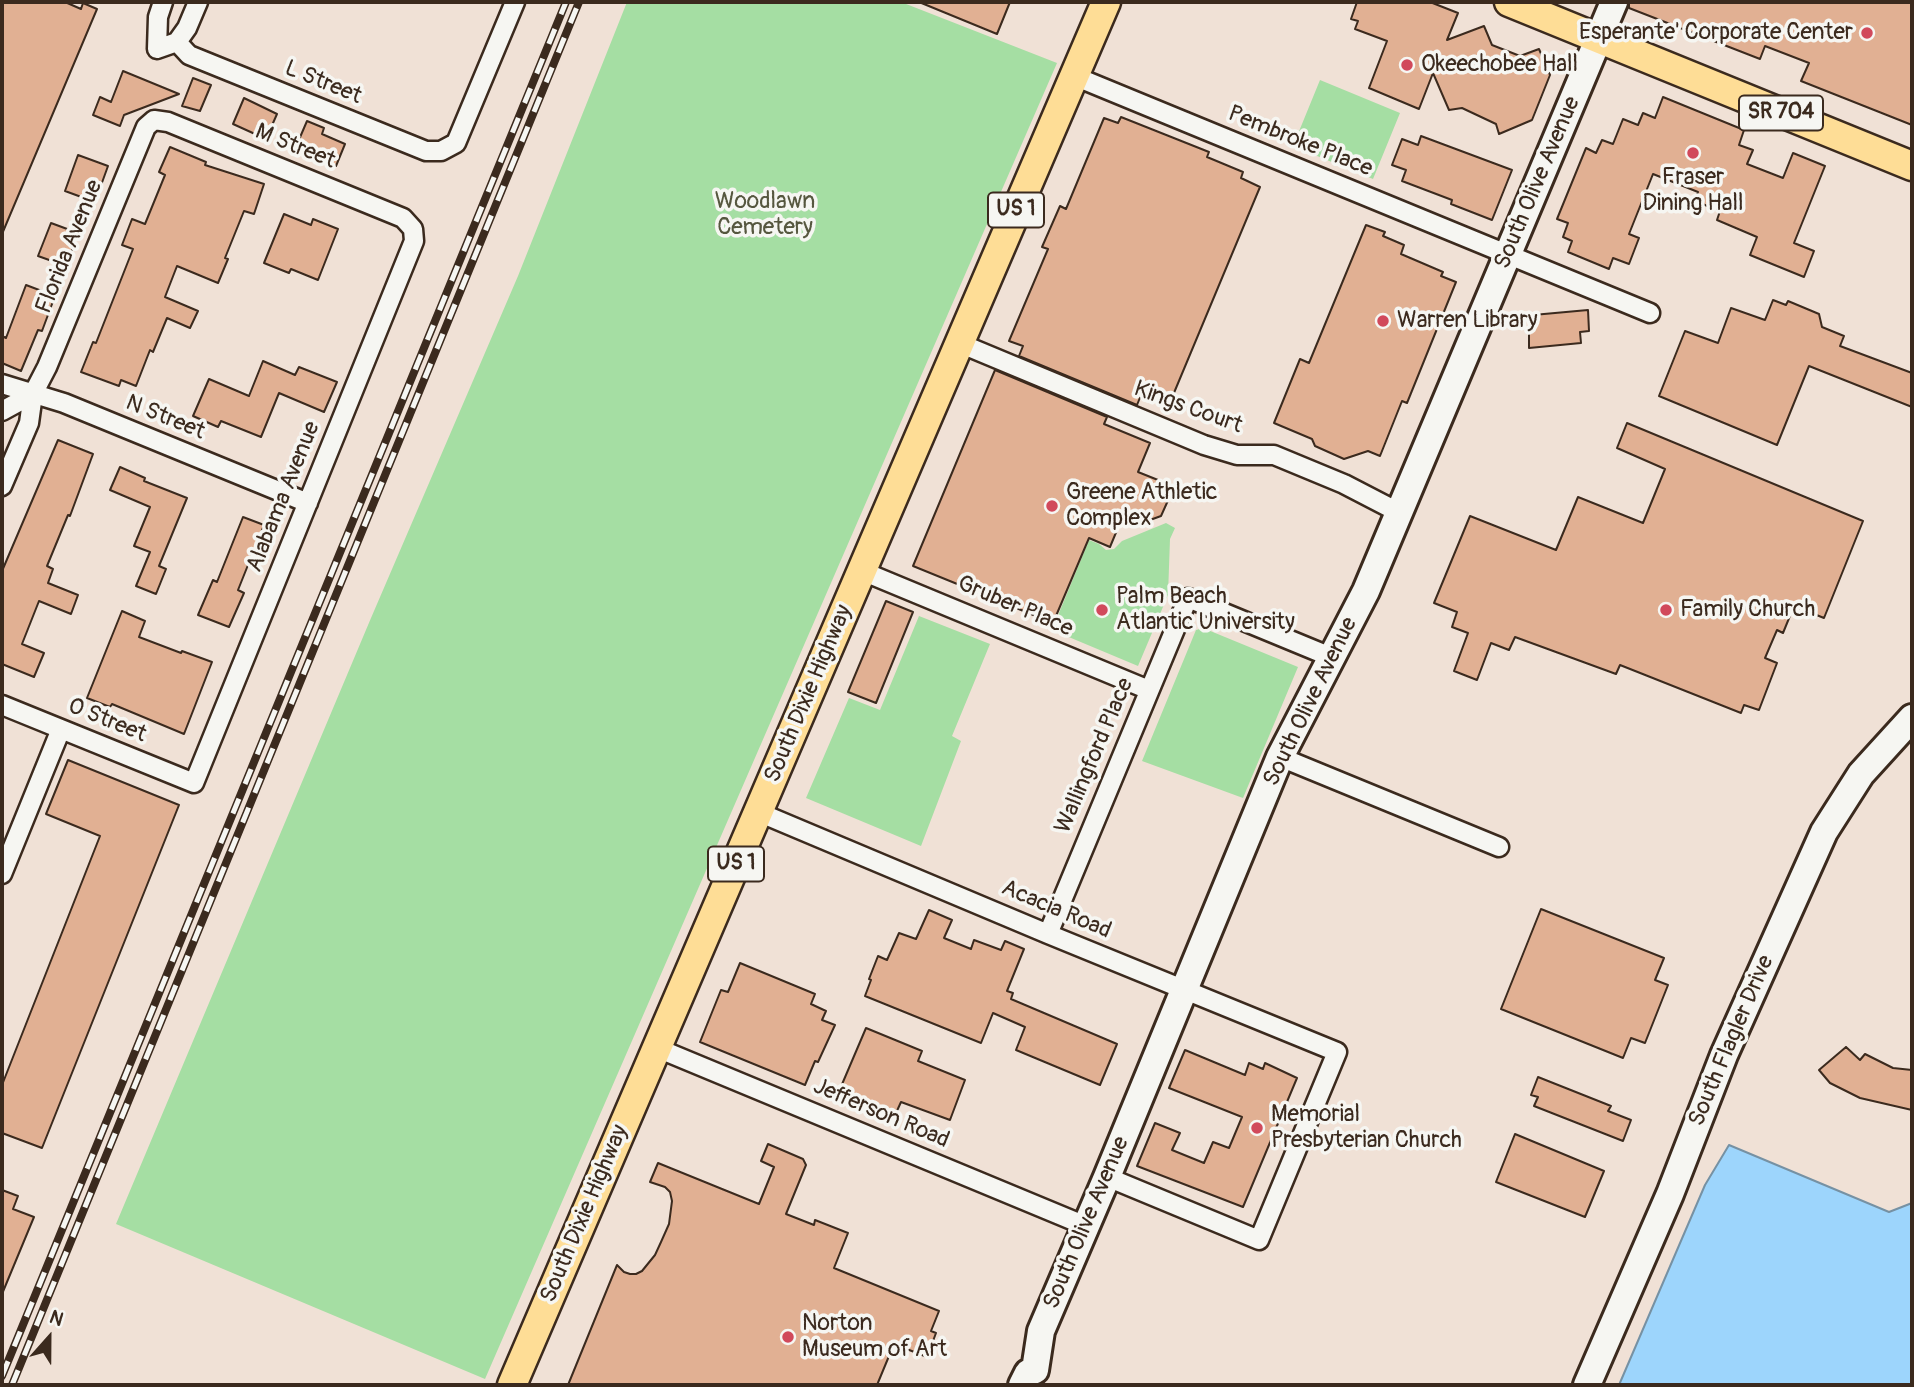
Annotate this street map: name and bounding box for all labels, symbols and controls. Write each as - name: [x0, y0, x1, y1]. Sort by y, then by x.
- place label: Esperante' Corporate Center: [1579, 19, 1853, 47]
- marker: Esperante' Corporate Center: [1859, 25, 1875, 41]
- place label: Okeechobee Hall: [1421, 51, 1578, 79]
- street label: L Street: [281, 55, 365, 111]
- marker: Okeechobee Hall: [1399, 57, 1415, 73]
- street label: South Olive Avenue: [1489, 93, 1587, 273]
- road number: SR 704: [1739, 96, 1823, 130]
- street label: Pembroke Place: [1224, 100, 1376, 184]
- street label: M Street: [251, 118, 339, 176]
- marker: Fraser Dining Hall: [1685, 145, 1701, 161]
- place label: Fraser Dining Hall: [1643, 164, 1743, 218]
- street label: Florida Avenue: [31, 176, 109, 318]
- park label: Woodlawn Cemetery: [715, 188, 815, 242]
- road number: US 1: [988, 192, 1044, 228]
- place label: Warren Library: [1397, 307, 1537, 335]
- marker: Warren Library: [1375, 313, 1391, 329]
- street label: Kings Court: [1130, 376, 1246, 440]
- street label: N Street: [121, 390, 209, 446]
- street label: Alabama Avenue: [241, 418, 327, 576]
- place label: Greene Athletic Complex: [1066, 479, 1217, 533]
- marker: Greene Athletic Complex: [1044, 498, 1060, 514]
- street label: Gruber Place: [953, 570, 1077, 644]
- place label: Palm Beach Atlantic University: [1116, 583, 1295, 637]
- place label: Family Church: [1680, 596, 1815, 624]
- street label: South Dixie Highway: [759, 601, 859, 787]
- marker: Palm Beach Atlantic University: [1094, 602, 1110, 618]
- marker: Family Church: [1658, 602, 1674, 618]
- street label: South Olive Avenue: [1258, 613, 1364, 791]
- street label: Wallingford Place: [1050, 674, 1140, 838]
- street label: O Street: [64, 693, 150, 749]
- road number: US 1: [708, 846, 764, 882]
- street label: Acacia Road: [997, 875, 1115, 945]
- street label: South Flagler Drive: [1684, 951, 1780, 1131]
- street label: Jefferson Road: [809, 1073, 953, 1155]
- place label: Memorial Presbyterian Church: [1271, 1101, 1462, 1155]
- marker: Memorial Presbyterian Church: [1249, 1120, 1265, 1136]
- street label: South Dixie Highway: [535, 1121, 635, 1307]
- street label: South Olive Avenue: [1038, 1133, 1136, 1313]
- north arrow: [14, 1303, 84, 1373]
- text: N: [46, 1305, 67, 1332]
- place label: Norton Museum of Art: [802, 1310, 947, 1364]
- marker: Norton Museum of Art: [780, 1329, 796, 1345]

